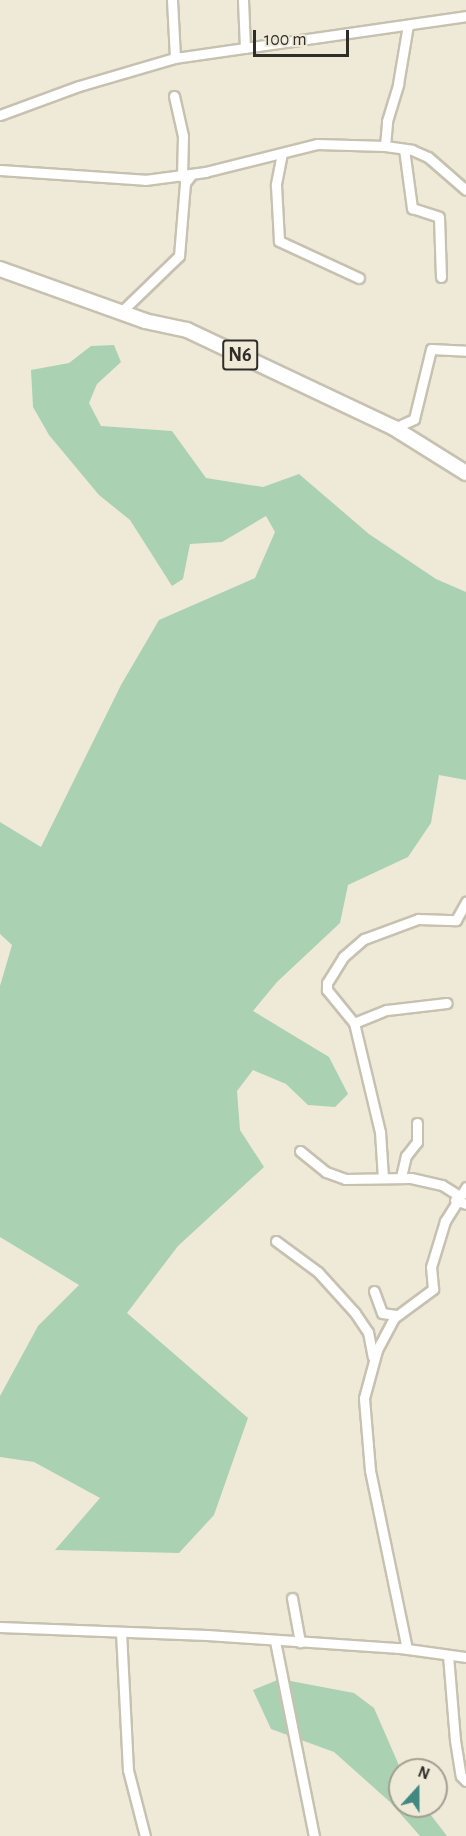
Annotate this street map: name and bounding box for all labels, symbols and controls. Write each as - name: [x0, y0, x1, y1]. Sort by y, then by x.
- scale bar: [256, 18, 352, 56]
- text: 100 m: [264, 31, 307, 49]
- road number: N6: [222, 338, 258, 372]
- north arrow: [388, 1758, 448, 1818]
- text: N: [416, 1764, 432, 1783]

